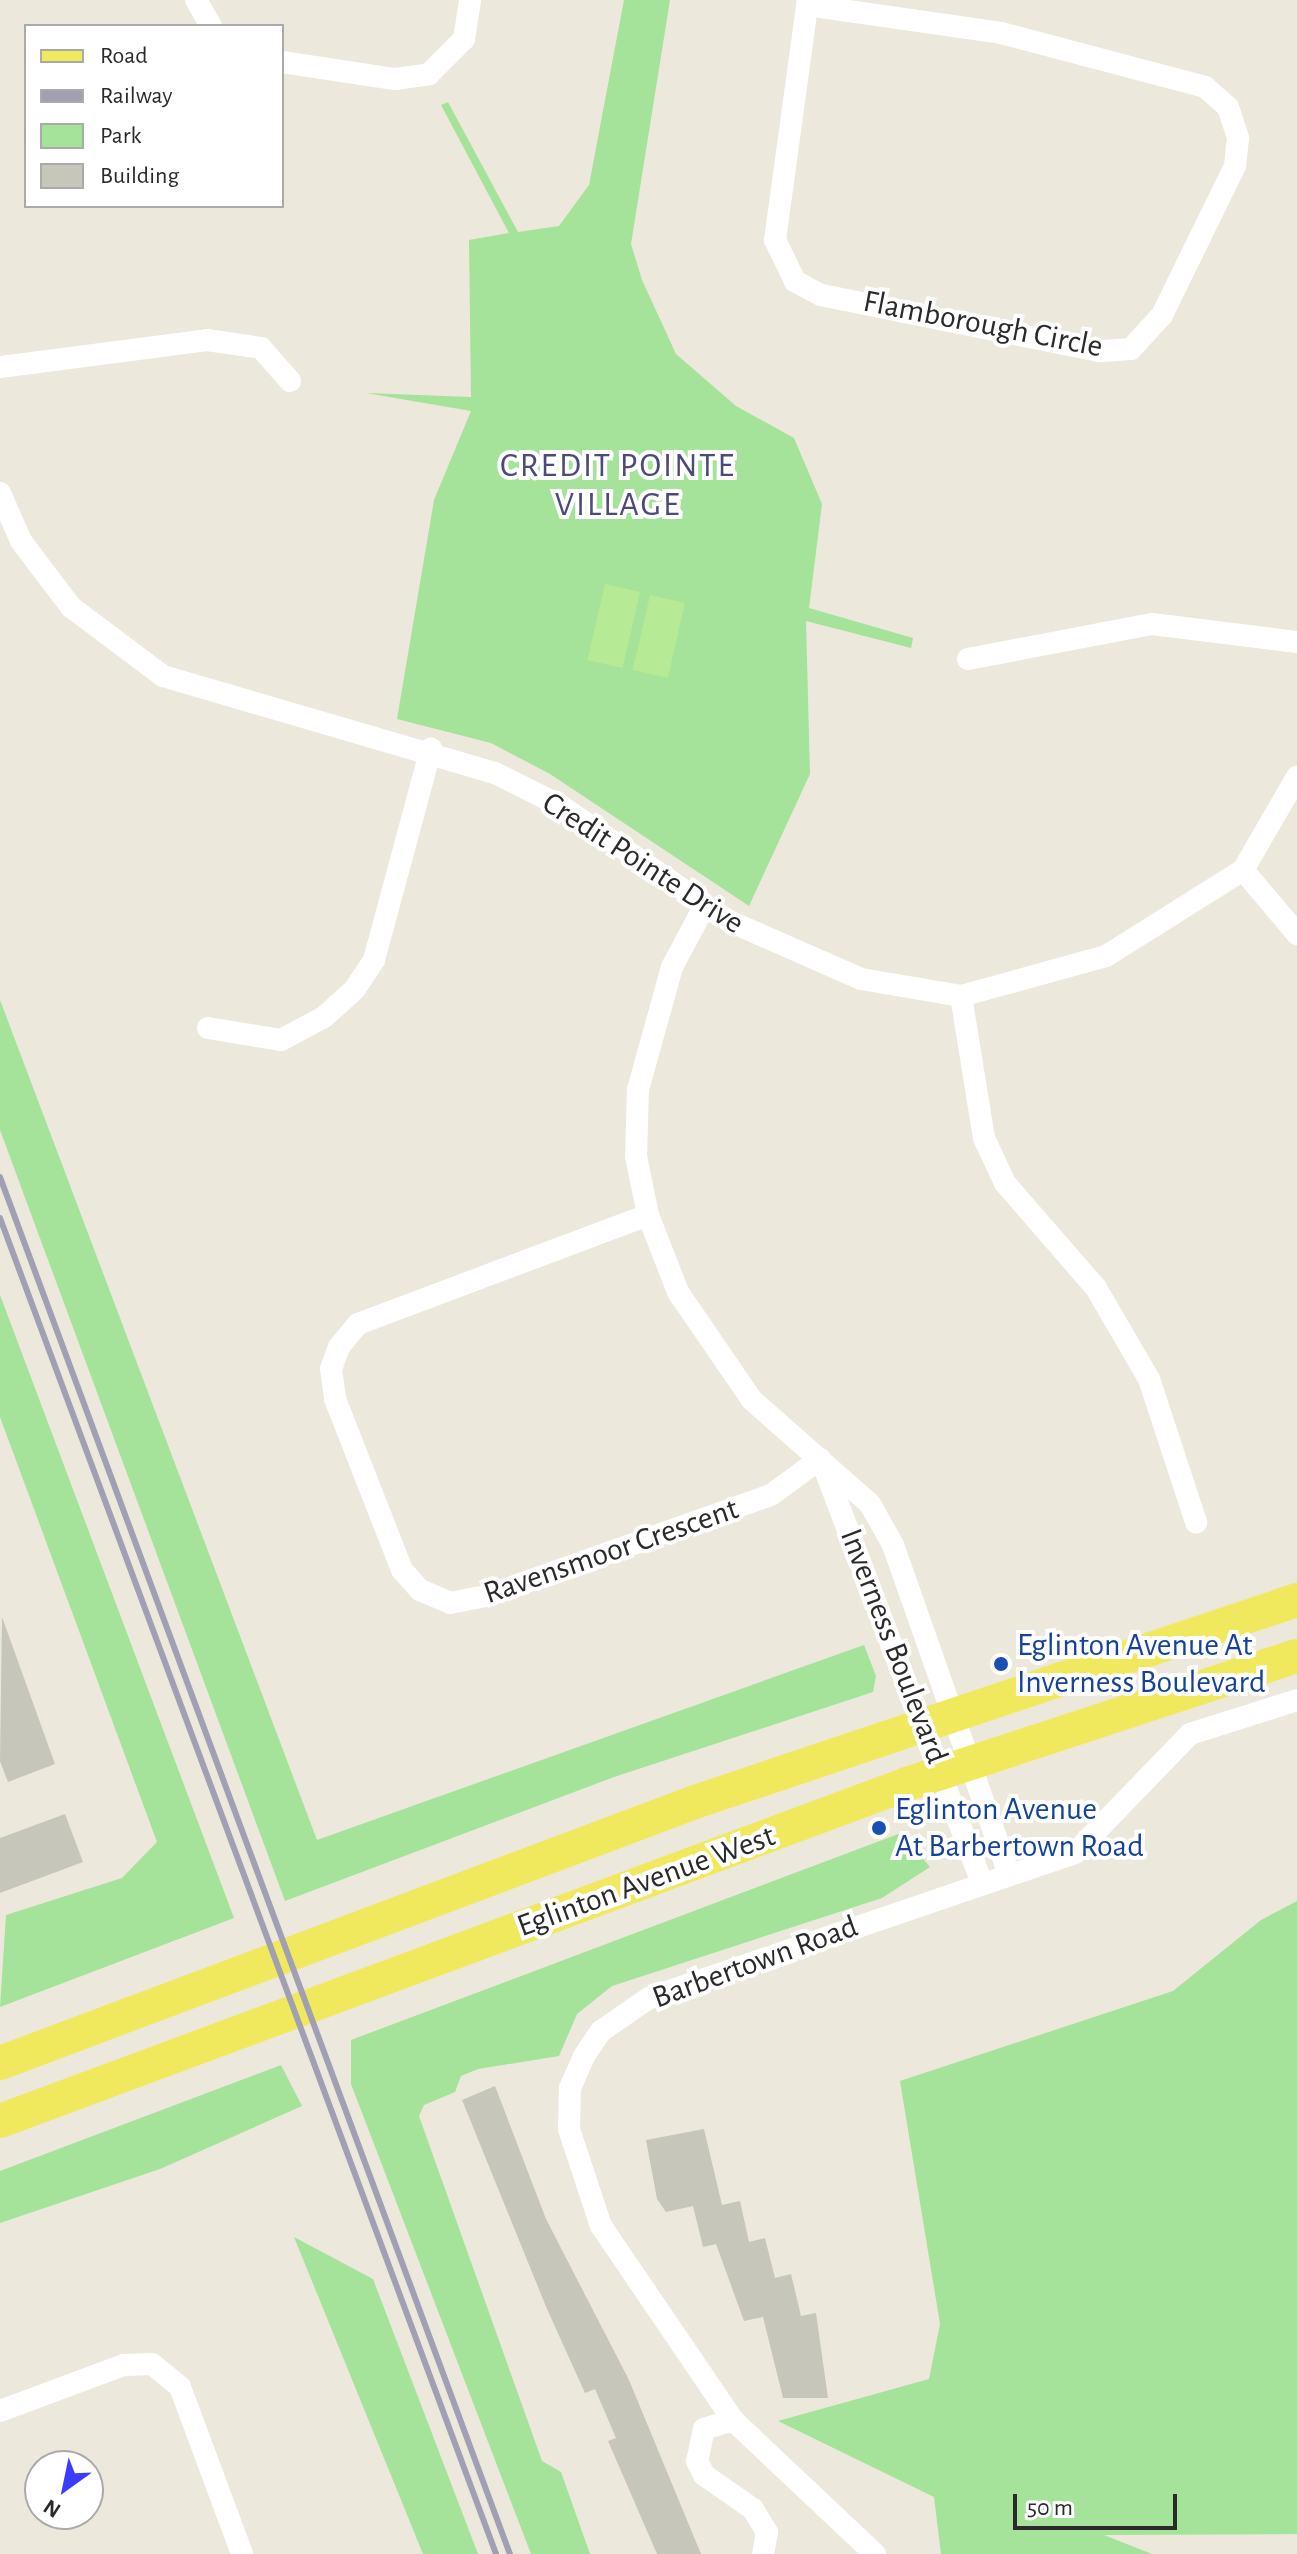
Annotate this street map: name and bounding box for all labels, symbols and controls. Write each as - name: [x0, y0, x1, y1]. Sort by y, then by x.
- legend: [24, 24, 284, 208]
- text: Road: [100, 44, 148, 68]
- text: Railway: [100, 84, 172, 108]
- text: Park: [100, 124, 141, 148]
- text: Building: [100, 164, 179, 188]
- street label: Flamborough Circle: [860, 282, 1106, 366]
- district label: CREDIT POINTE VILLAGE: [500, 446, 736, 526]
- street label: Credit Pointe Drive: [535, 784, 751, 942]
- street label: Ravensmoor Crescent: [479, 1489, 743, 1613]
- street label: Inverness Boulevard: [832, 1523, 956, 1769]
- place label: Eglinton Avenue At Inverness Boulevard: [1017, 1627, 1265, 1702]
- marker: Eglinton Avenue At Inverness Boulevard: [992, 1655, 1010, 1673]
- place label: Eglinton Avenue At Barbertown Road: [895, 1791, 1144, 1866]
- street label: Eglinton Avenue West: [512, 1817, 780, 1945]
- marker: Eglinton Avenue At Barbertown Road: [870, 1819, 888, 1837]
- street label: Barbertown Road: [647, 1907, 863, 2017]
- north arrow: [24, 2450, 104, 2530]
- scale bar: [1017, 2478, 1181, 2528]
- text: N: [40, 2495, 64, 2522]
- text: 50 m: [1027, 2496, 1073, 2520]

